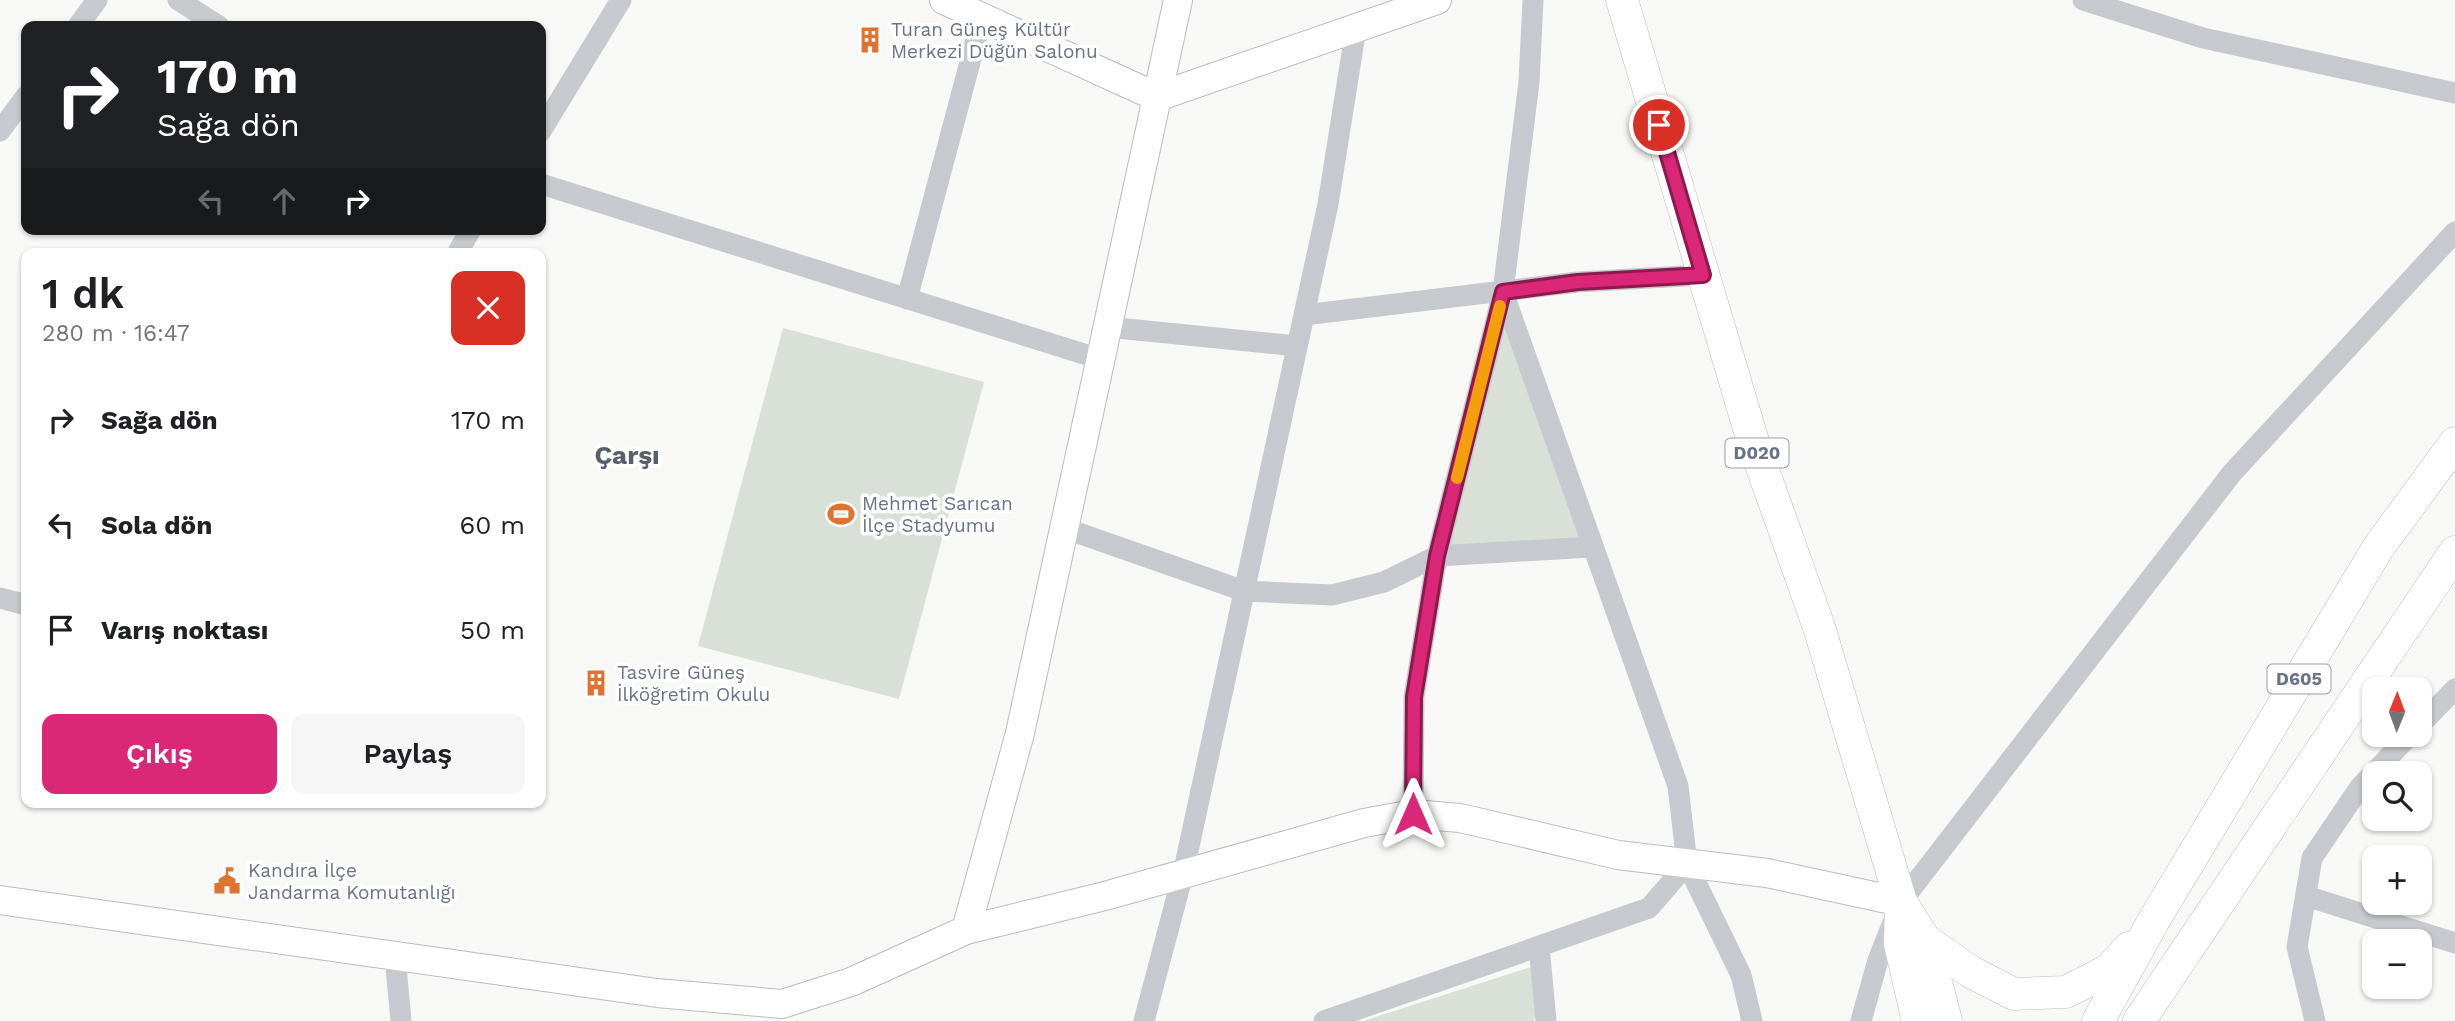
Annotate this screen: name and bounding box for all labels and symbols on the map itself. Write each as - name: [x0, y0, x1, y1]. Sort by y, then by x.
- place label: Turan Güneş Kültür Merkezi Düğün Salonu: [891, 18, 1098, 63]
- building icon: Turan Güneş Kültür Merkezi Düğün Salonu: [855, 25, 885, 55]
- pin: [1629, 95, 1689, 155]
- road number: D020: [1726, 438, 1788, 467]
- district label: Çarşı: [594, 440, 660, 470]
- place label: Mehmet Sarıcan İlçe Stadyumu: [862, 492, 1013, 537]
- sports icon: Mehmet Sarıcan İlçe Stadyumu: [826, 499, 856, 529]
- place label: Tasvire Güneş İlköğretim Okulu: [617, 661, 770, 706]
- road number: D605: [2268, 664, 2330, 694]
- building icon: Tasvire Güneş İlköğretim Okulu: [581, 668, 611, 698]
- north arrow: [2362, 677, 2432, 747]
- position arrow: [1376, 777, 1450, 851]
- place label: Kandıra İlçe Jandarma Komutanlığı: [248, 859, 456, 904]
- public building icon: Kandıra İlçe Jandarma Komutanlığı: [212, 866, 242, 896]

